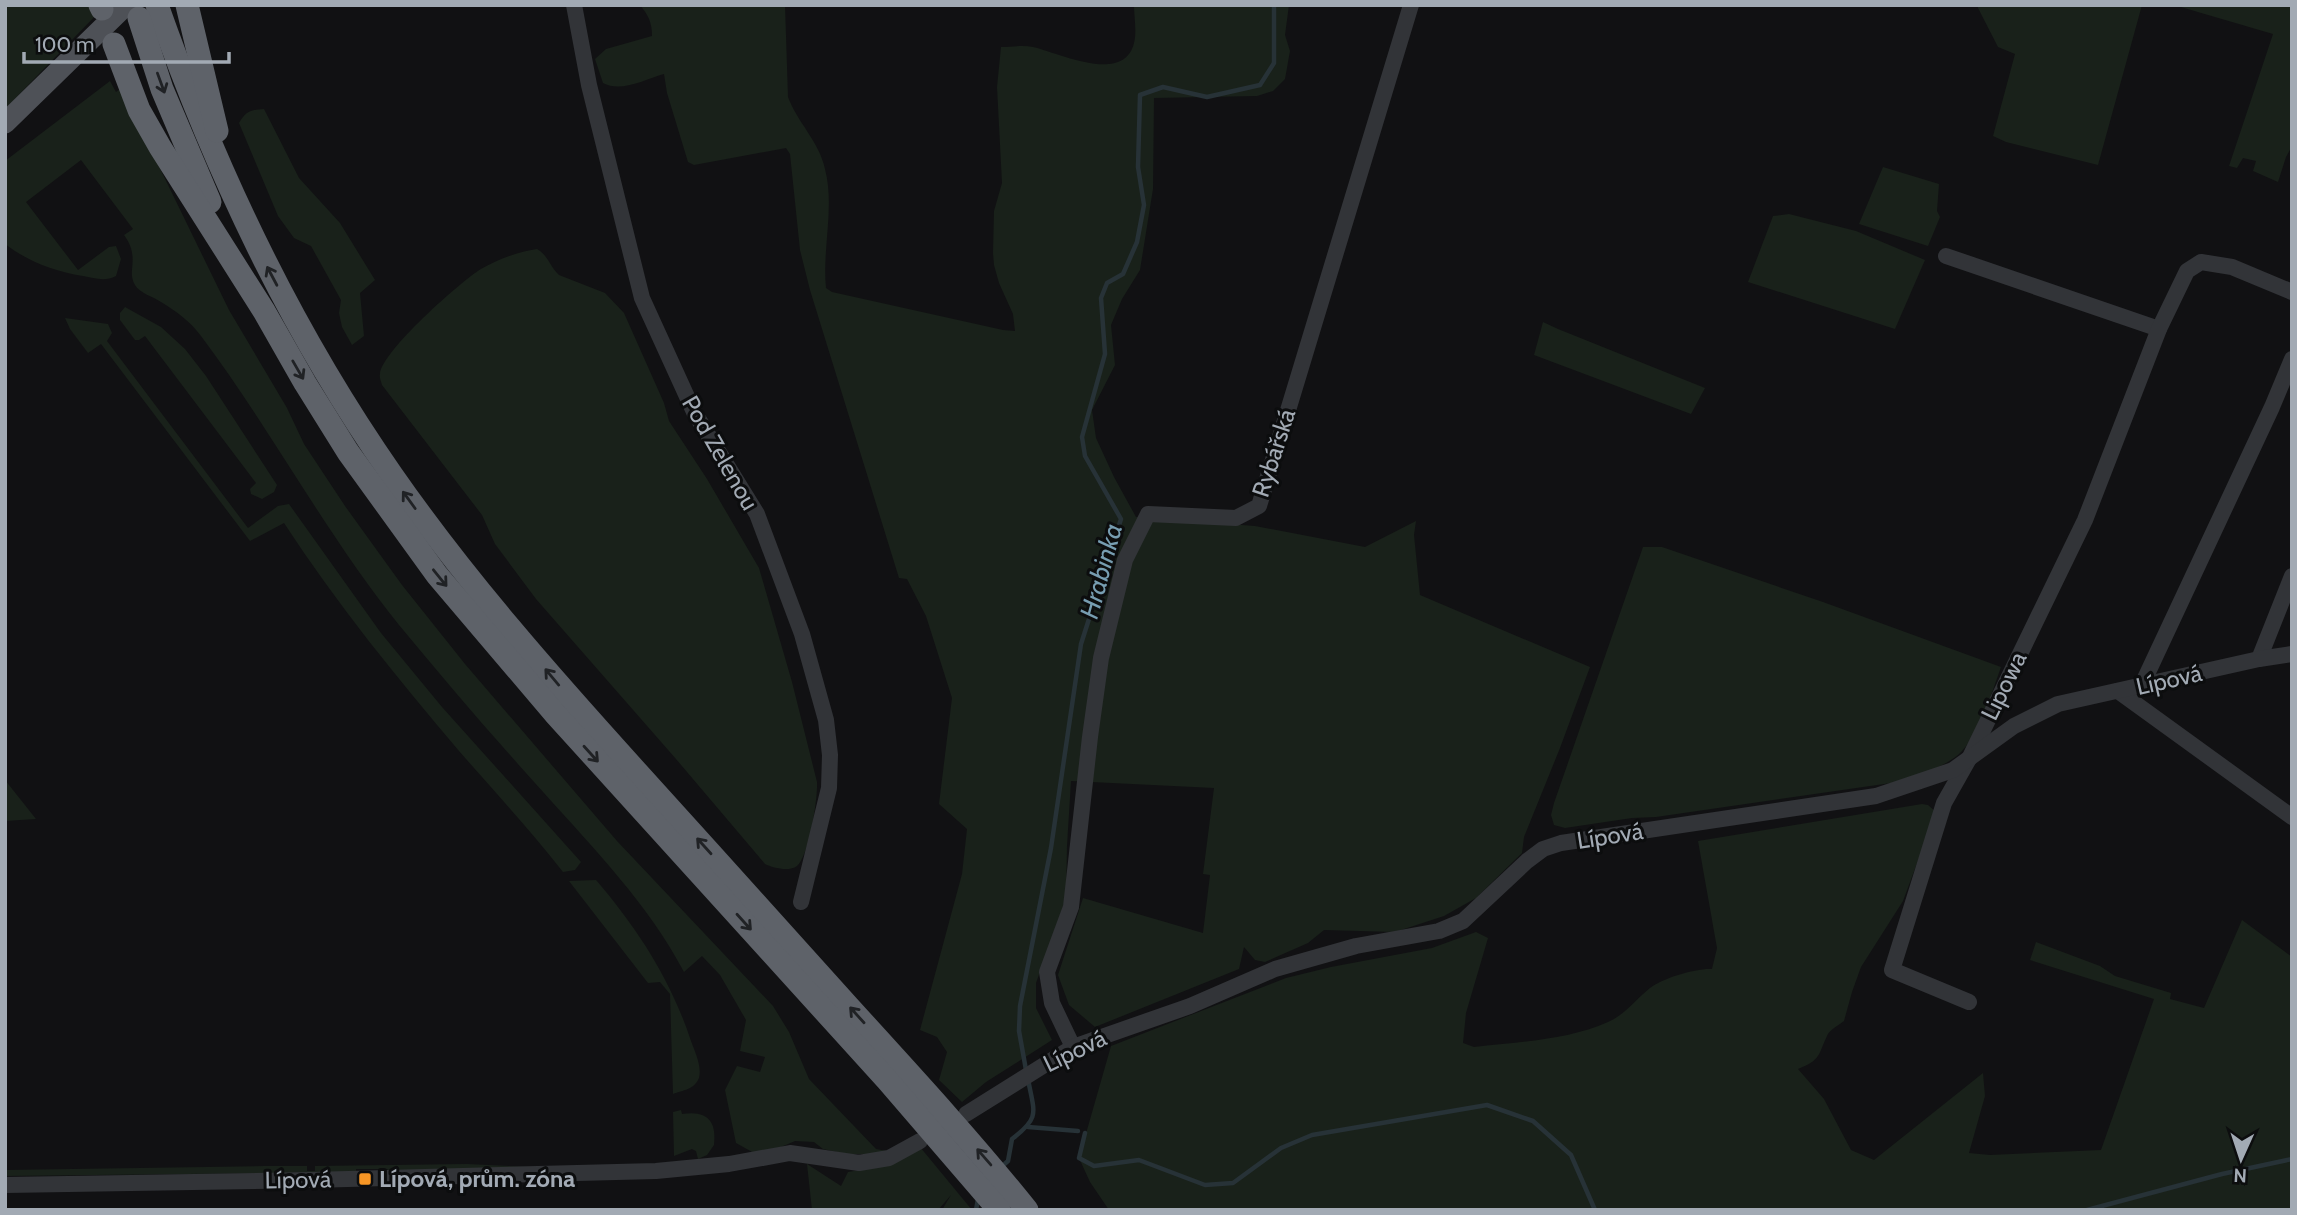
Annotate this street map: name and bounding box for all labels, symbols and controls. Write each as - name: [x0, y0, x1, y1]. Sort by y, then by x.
- scale bar: [24, 21, 229, 65]
- text: 100 m: [35, 32, 94, 57]
- one-way arrow: [155, 71, 168, 93]
- one-way arrow: [265, 266, 278, 287]
- one-way arrow: [291, 360, 305, 380]
- street label: Pod Zelenou: [676, 390, 765, 515]
- street label: Rybářská: [1246, 405, 1302, 501]
- one-way arrow: [402, 491, 416, 510]
- water label: Hrabinka: [1073, 520, 1129, 622]
- one-way arrow: [432, 569, 448, 587]
- street label: Lipowa: [1975, 646, 2033, 725]
- street label: Lípová: [2133, 658, 2205, 701]
- one-way arrow: [544, 668, 560, 686]
- one-way arrow: [582, 745, 599, 762]
- street label: Lípová: [1575, 816, 1646, 855]
- one-way arrow: [696, 837, 712, 855]
- one-way arrow: [735, 913, 751, 931]
- one-way arrow: [848, 1007, 865, 1024]
- street label: Lípová: [1038, 1023, 1112, 1078]
- north arrow: [2206, 1124, 2276, 1194]
- one-way arrow: [976, 1148, 992, 1166]
- street label: Lípová: [264, 1164, 332, 1195]
- place label: Lípová, prům. zóna: [379, 1164, 575, 1193]
- text: N: [2233, 1164, 2247, 1187]
- marker: Lípová, prům. zóna: [357, 1171, 373, 1187]

